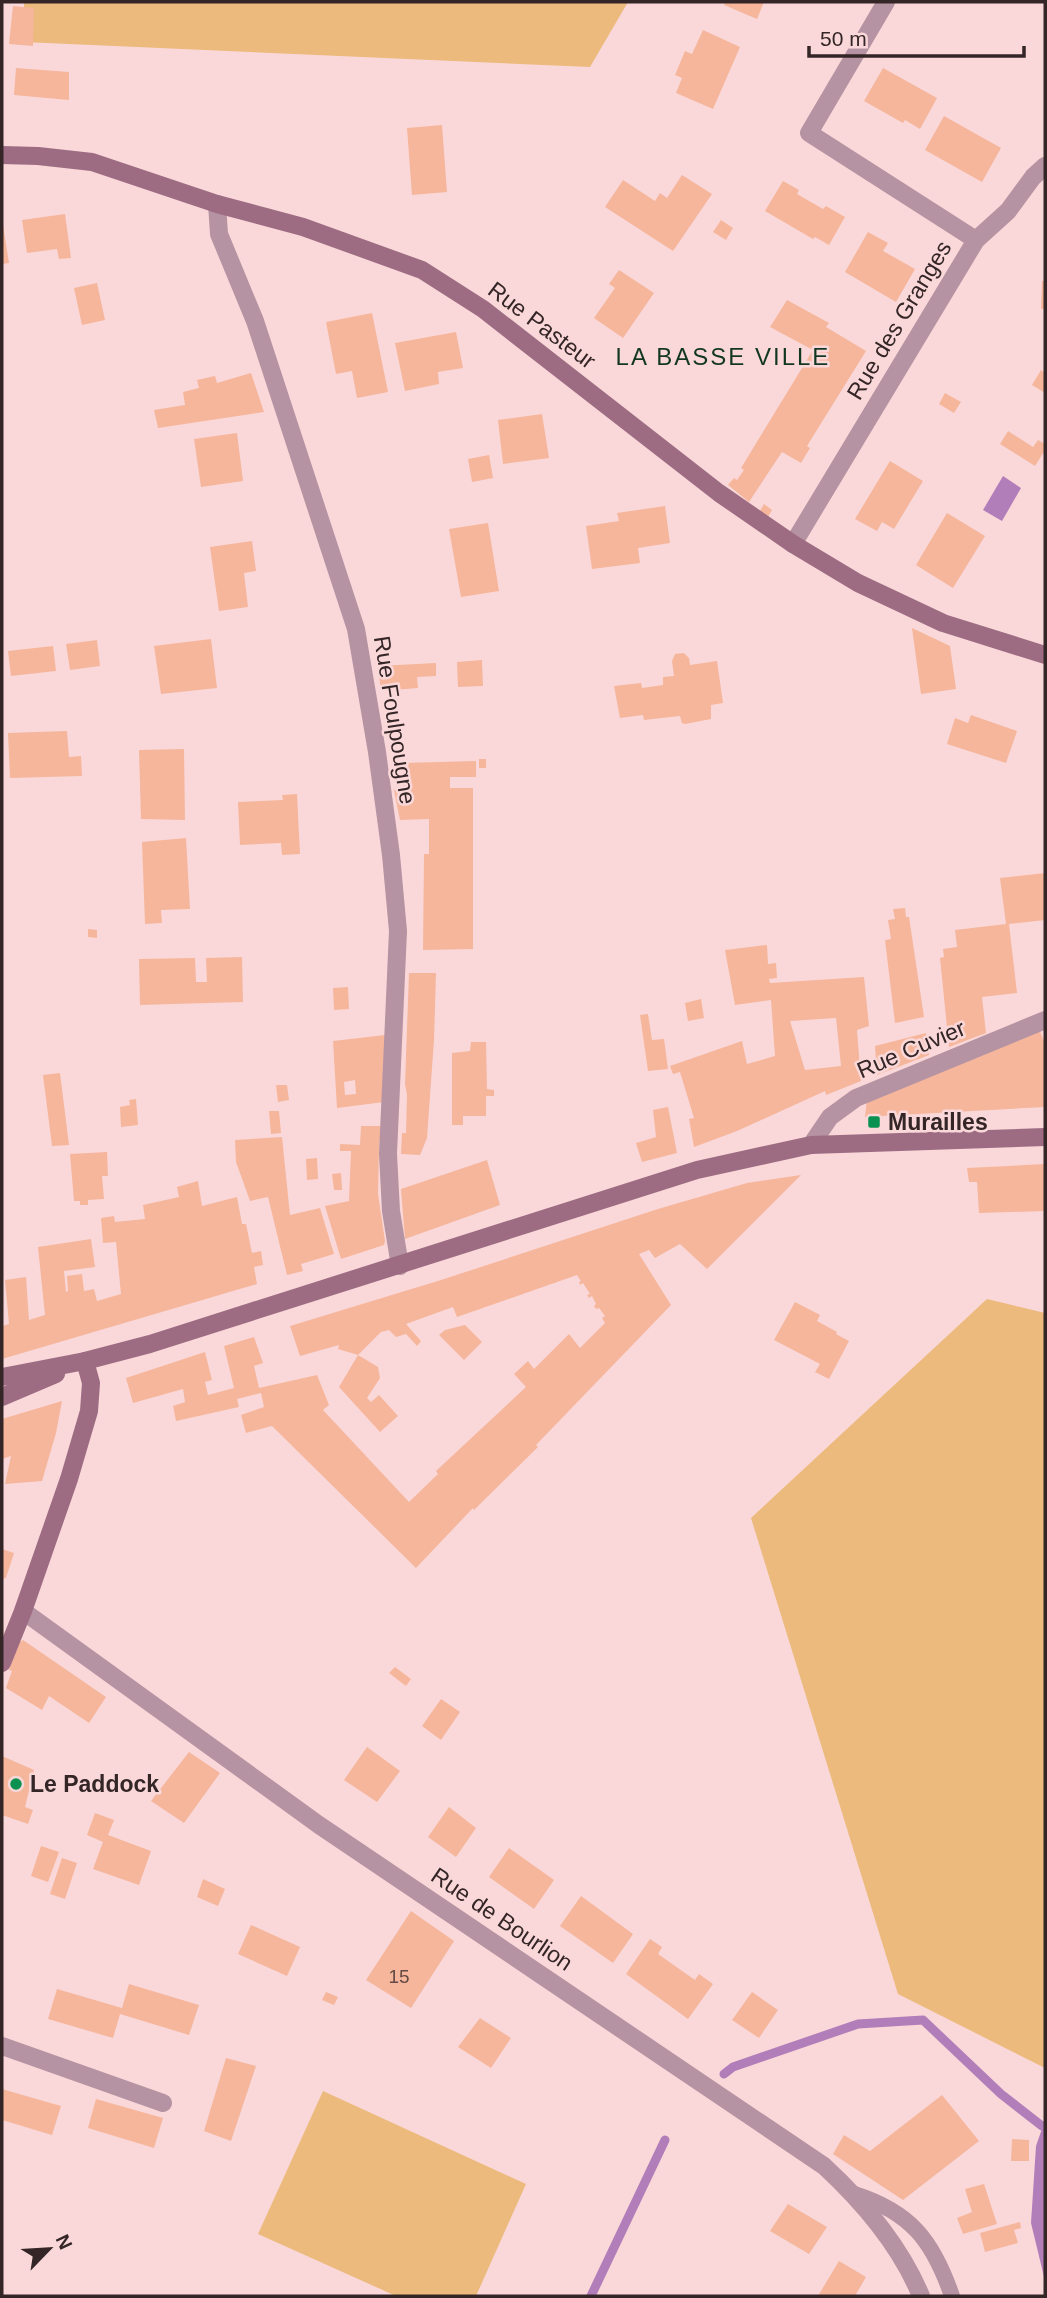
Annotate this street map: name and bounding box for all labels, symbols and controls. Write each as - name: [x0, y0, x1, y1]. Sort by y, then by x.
- scale bar: [809, 14, 1024, 58]
- text: 50 m: [820, 27, 867, 50]
- street label: Rue des Granges: [841, 236, 957, 404]
- street label: Rue Pasteur: [483, 276, 601, 374]
- district label: LA BASSE VILLE: [616, 343, 830, 370]
- street label: Rue Foulpougne: [369, 634, 421, 806]
- street label: Rue Cuvier: [853, 1014, 969, 1083]
- place label: Murailles: [888, 1109, 988, 1135]
- marker: Murailles: [866, 1114, 882, 1130]
- place label: Le Paddock: [30, 1771, 159, 1797]
- marker: Le Paddock: [8, 1776, 24, 1792]
- street label: Rue de Bourlion: [426, 1862, 578, 1976]
- house number: 15: [388, 1966, 410, 1987]
- north arrow: [14, 2214, 84, 2284]
- text: N: [52, 2231, 76, 2253]

